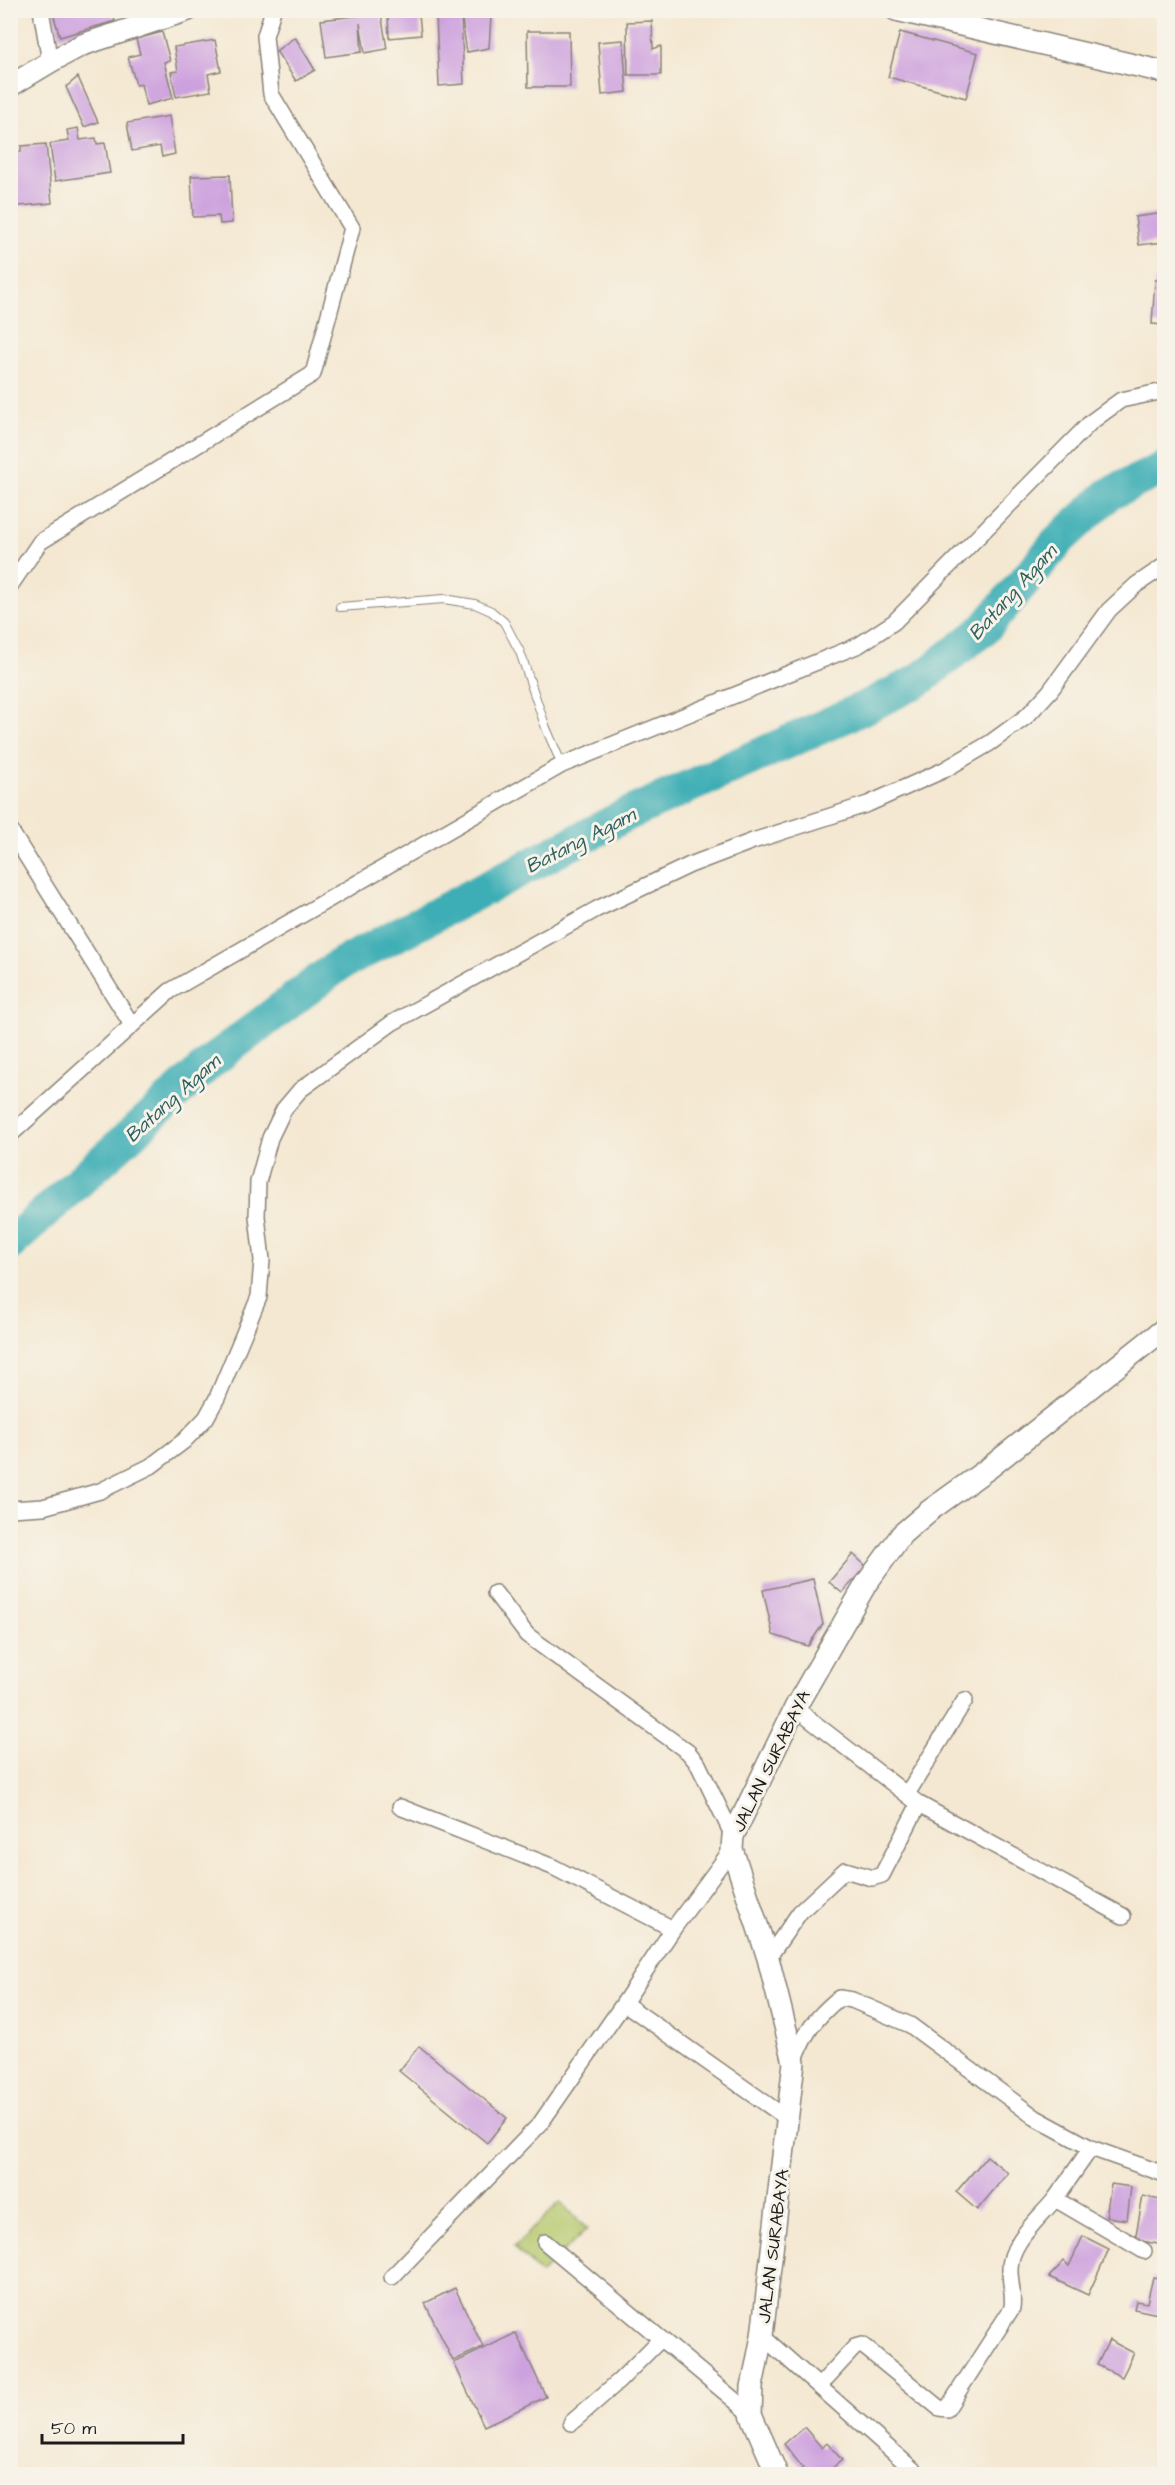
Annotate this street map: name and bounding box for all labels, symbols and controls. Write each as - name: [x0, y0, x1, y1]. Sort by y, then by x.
- water label: Batang Agam: [962, 537, 1066, 647]
- water label: Batang Agam: [521, 800, 643, 881]
- water label: Batang Agam: [119, 1047, 229, 1150]
- street label: JALAN SURABAYA: [726, 1686, 817, 1836]
- street label: JALAN SURABAYA: [752, 2167, 795, 2325]
- scale bar: [42, 2407, 183, 2445]
- text: 50 m: [51, 2416, 96, 2441]

